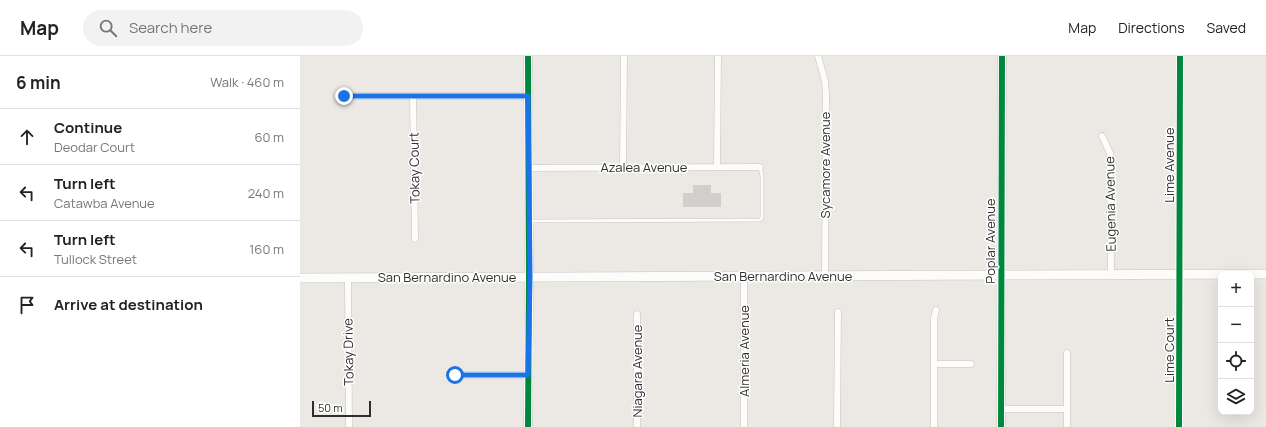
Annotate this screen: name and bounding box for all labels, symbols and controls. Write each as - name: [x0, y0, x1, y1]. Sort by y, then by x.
- search box: [83, 10, 363, 46]
- text: Map: [20, 15, 59, 41]
- icon: search: [97, 17, 119, 39]
- text: Search here: [129, 17, 212, 38]
- text: Map: [1068, 18, 1096, 37]
- text: Directions: [1118, 18, 1185, 37]
- text: Saved: [1207, 18, 1246, 37]
- text: 6 min: [16, 71, 61, 94]
- text: Walk · 460 m: [210, 73, 284, 91]
- route end: [335, 87, 353, 105]
- street label: Sycamore Avenue: [816, 111, 834, 218]
- text: Continue: [54, 117, 122, 138]
- icon: ahead: [16, 126, 38, 148]
- street label: Lime Avenue: [1160, 127, 1178, 203]
- text: 60 m: [254, 128, 284, 146]
- street label: Tokay Court: [404, 132, 424, 204]
- text: Deodar Court: [54, 138, 135, 156]
- street label: Eugenia Avenue: [1100, 156, 1120, 252]
- street label: Azalea Avenue: [601, 158, 688, 176]
- text: Turn left: [54, 173, 116, 194]
- icon: left: [16, 182, 38, 204]
- text: 240 m: [248, 184, 284, 202]
- text: Catawba Avenue: [54, 194, 155, 212]
- street label: Poplar Avenue: [981, 198, 999, 284]
- text: Turn left: [54, 229, 116, 250]
- icon: left: [16, 238, 38, 260]
- text: 160 m: [249, 240, 284, 258]
- text: Tullock Street: [54, 250, 137, 268]
- street label: San Bernardino Avenue: [714, 267, 853, 285]
- street label: San Bernardino Avenue: [378, 268, 517, 286]
- map controls: [1218, 271, 1254, 415]
- button: +: [1218, 271, 1254, 307]
- icon: arrive: [16, 294, 38, 316]
- text: Arrive at destination: [54, 294, 203, 315]
- street label: Almeria Avenue: [735, 305, 753, 397]
- button: −: [1218, 307, 1254, 343]
- street label: Lime Court: [1160, 317, 1178, 383]
- street label: Tokay Drive: [338, 318, 358, 386]
- street label: Niagara Avenue: [628, 324, 646, 417]
- button: locate: [1218, 343, 1254, 379]
- route start: [446, 366, 464, 384]
- button: layers: [1218, 379, 1254, 415]
- scale bar: [312, 399, 371, 418]
- text: 50 m: [318, 400, 343, 415]

